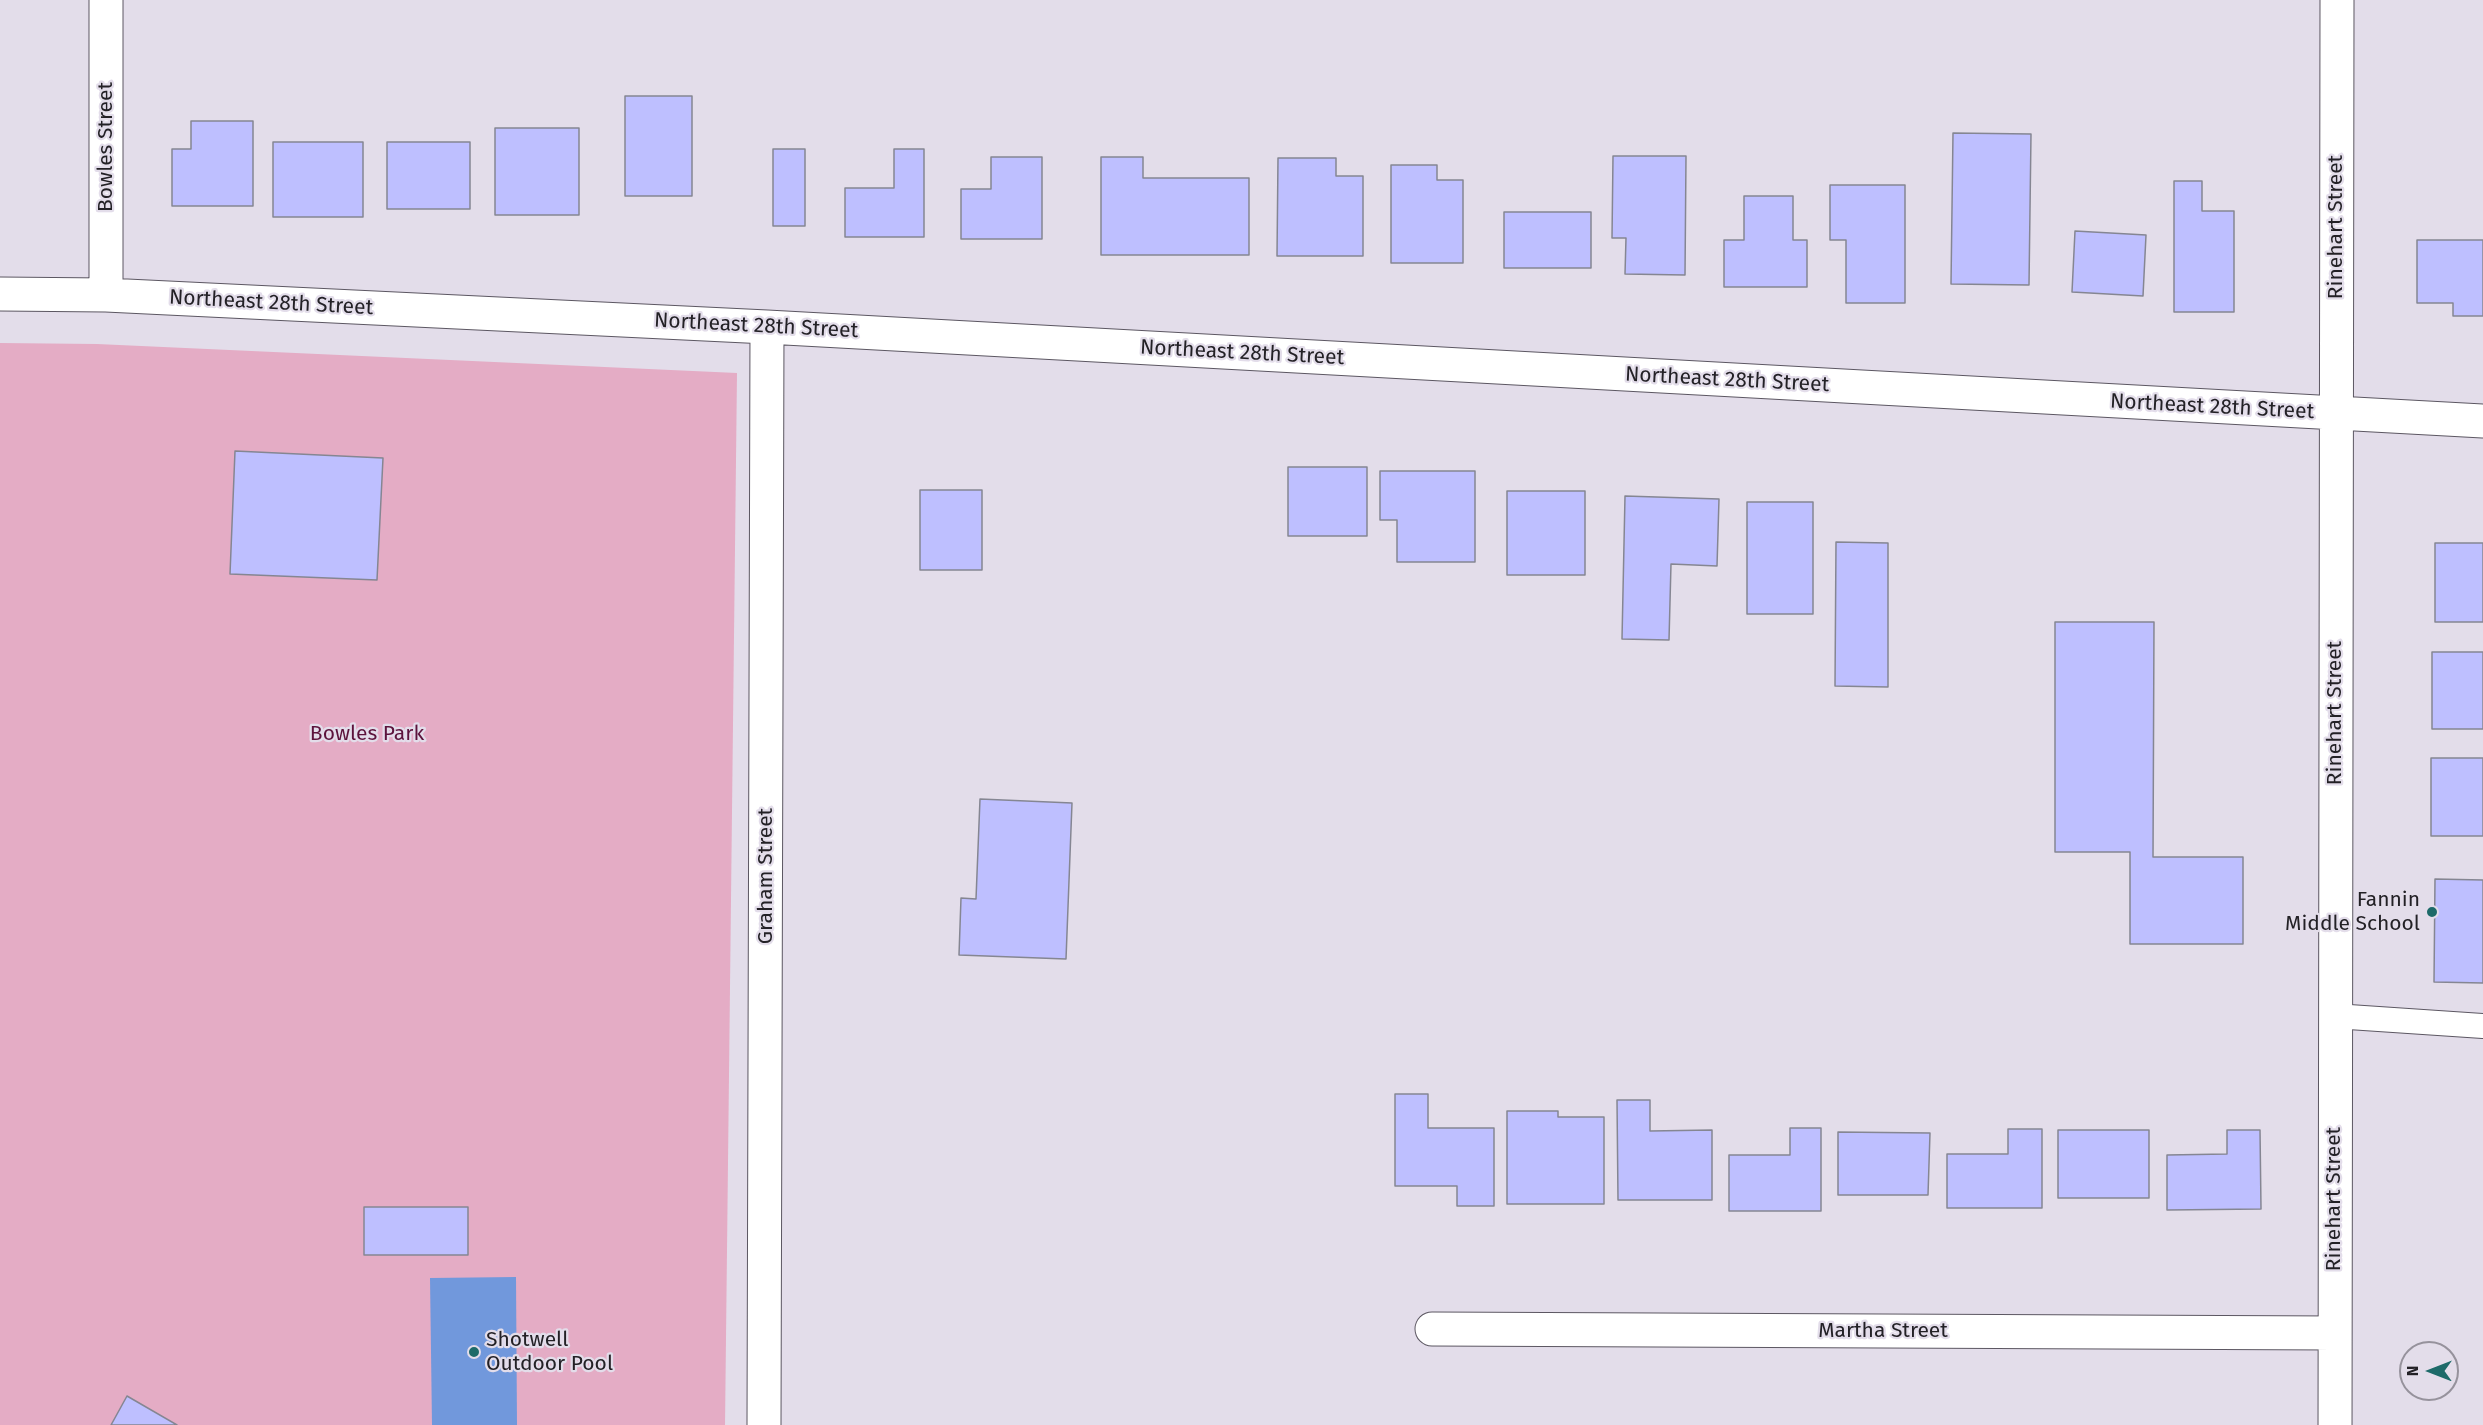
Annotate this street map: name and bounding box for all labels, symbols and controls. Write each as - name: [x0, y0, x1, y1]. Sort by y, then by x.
- street label: Bowles Street: [93, 82, 119, 212]
- street label: Rinehart Street: [2323, 155, 2349, 299]
- street label: Northeast 28th Street: [168, 285, 374, 321]
- street label: Northeast 28th Street: [653, 308, 859, 344]
- street label: Northeast 28th Street: [1139, 335, 1345, 371]
- street label: Northeast 28th Street: [1624, 362, 1830, 398]
- street label: Northeast 28th Street: [2109, 389, 2315, 425]
- street label: Rinehart Street: [2322, 641, 2348, 785]
- park label: Bowles Park: [310, 721, 424, 747]
- street label: Graham Street: [753, 808, 779, 944]
- place label: Fannin Middle School: [2285, 887, 2420, 937]
- marker: Fannin Middle School: [2425, 905, 2439, 919]
- street label: Rinehart Street: [2321, 1127, 2347, 1271]
- street label: Martha Street: [1818, 1318, 1948, 1344]
- place label: Shotwell Outdoor Pool: [486, 1327, 613, 1377]
- north arrow: [2399, 1341, 2459, 1401]
- marker: Shotwell Outdoor Pool: [467, 1345, 481, 1359]
- text: N: [2403, 1366, 2422, 1376]

